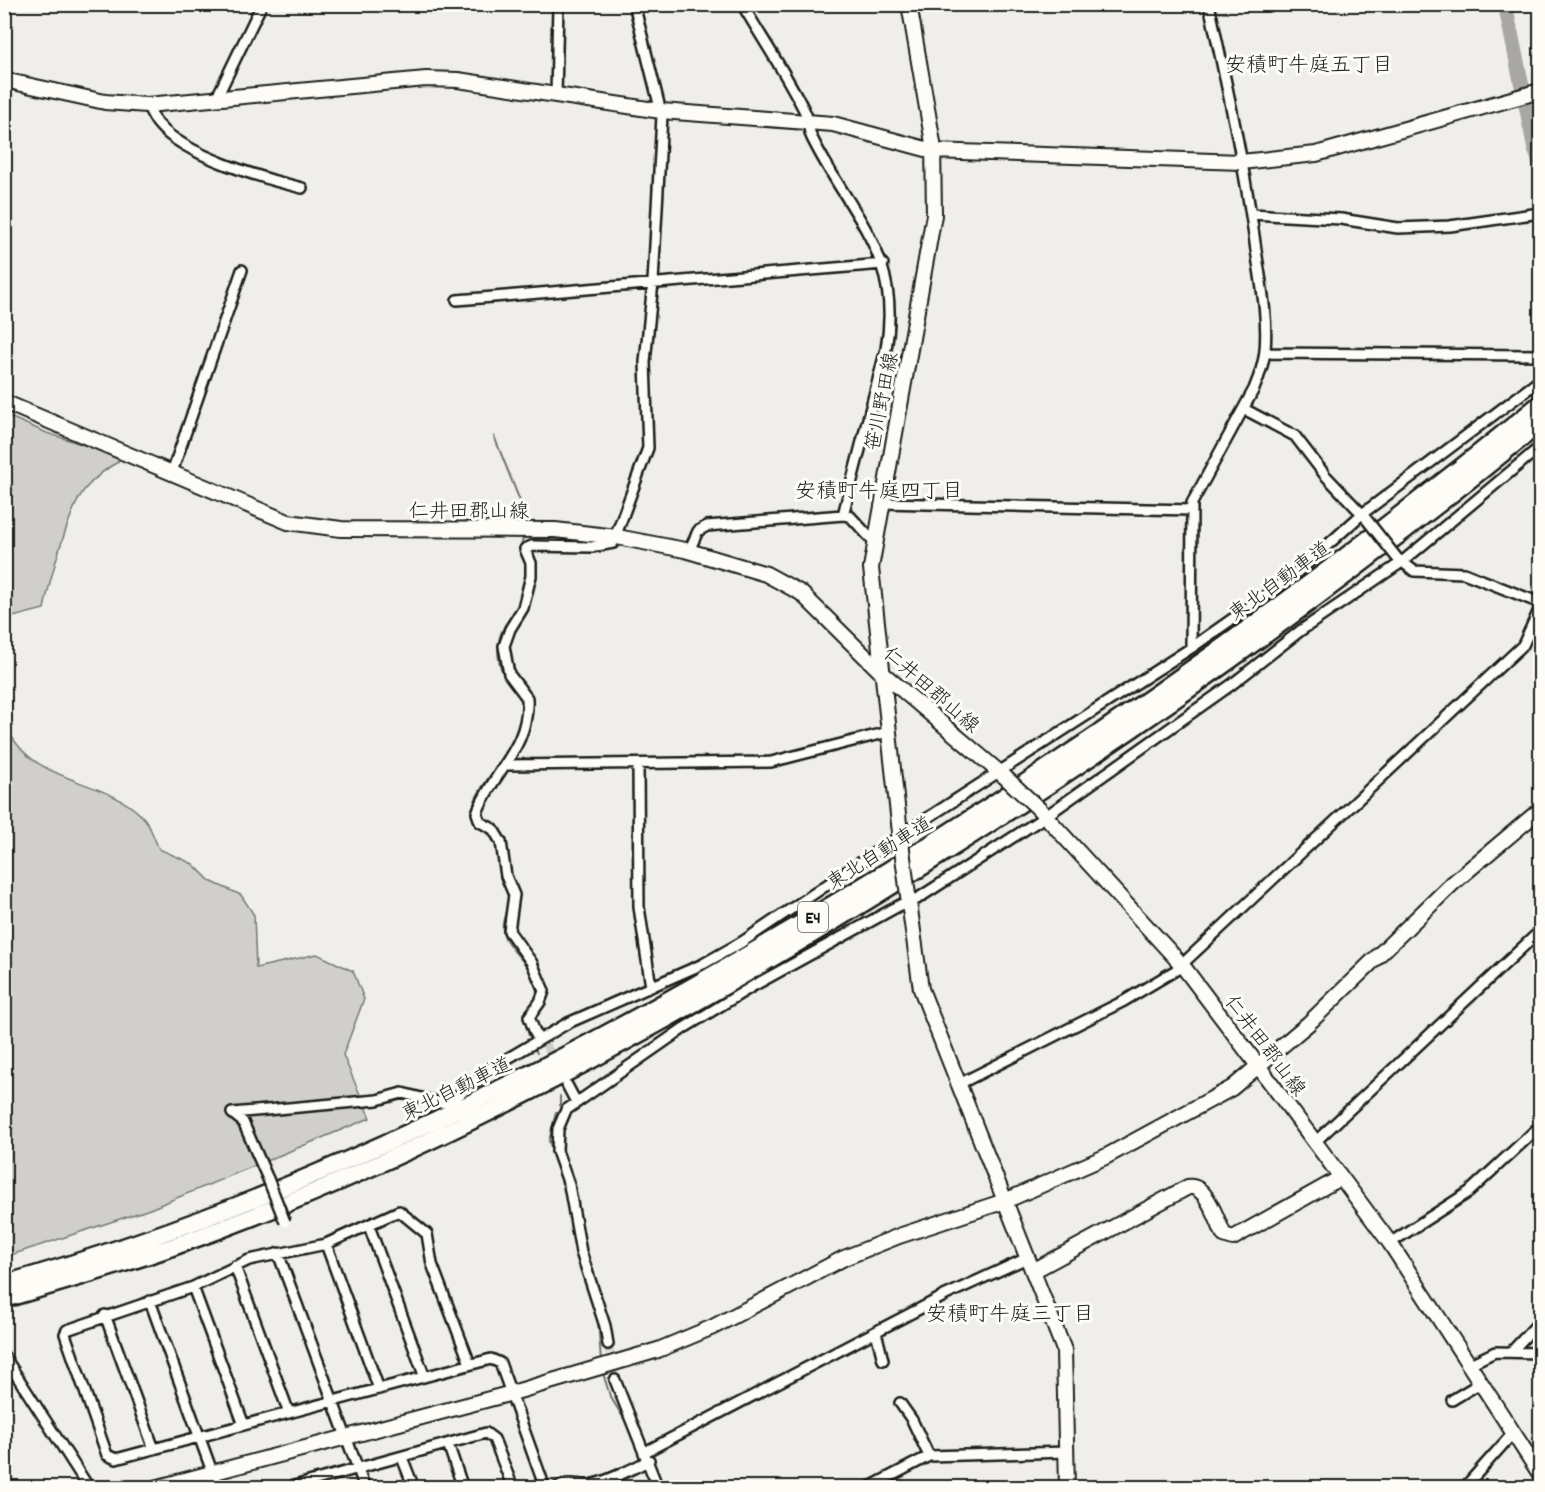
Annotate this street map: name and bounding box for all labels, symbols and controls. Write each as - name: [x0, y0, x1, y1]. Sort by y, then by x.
- district label: 安積町牛庭五丁目: [1225, 52, 1393, 82]
- street label: 笹川野田線: [861, 350, 907, 453]
- district label: 安積町牛庭四丁目: [795, 478, 963, 508]
- street label: 仁井田郡山線: [409, 499, 529, 527]
- street label: 東北自動車道: [1224, 536, 1338, 629]
- street label: 仁井田郡山線: [876, 641, 984, 741]
- street label: 東北自動車道: [822, 811, 939, 898]
- road number: E4: [798, 902, 828, 932]
- street label: 仁井田郡山線: [1216, 990, 1311, 1103]
- street label: 東北自動車道: [397, 1052, 517, 1130]
- district label: 安積町牛庭三丁目: [926, 1301, 1094, 1331]

